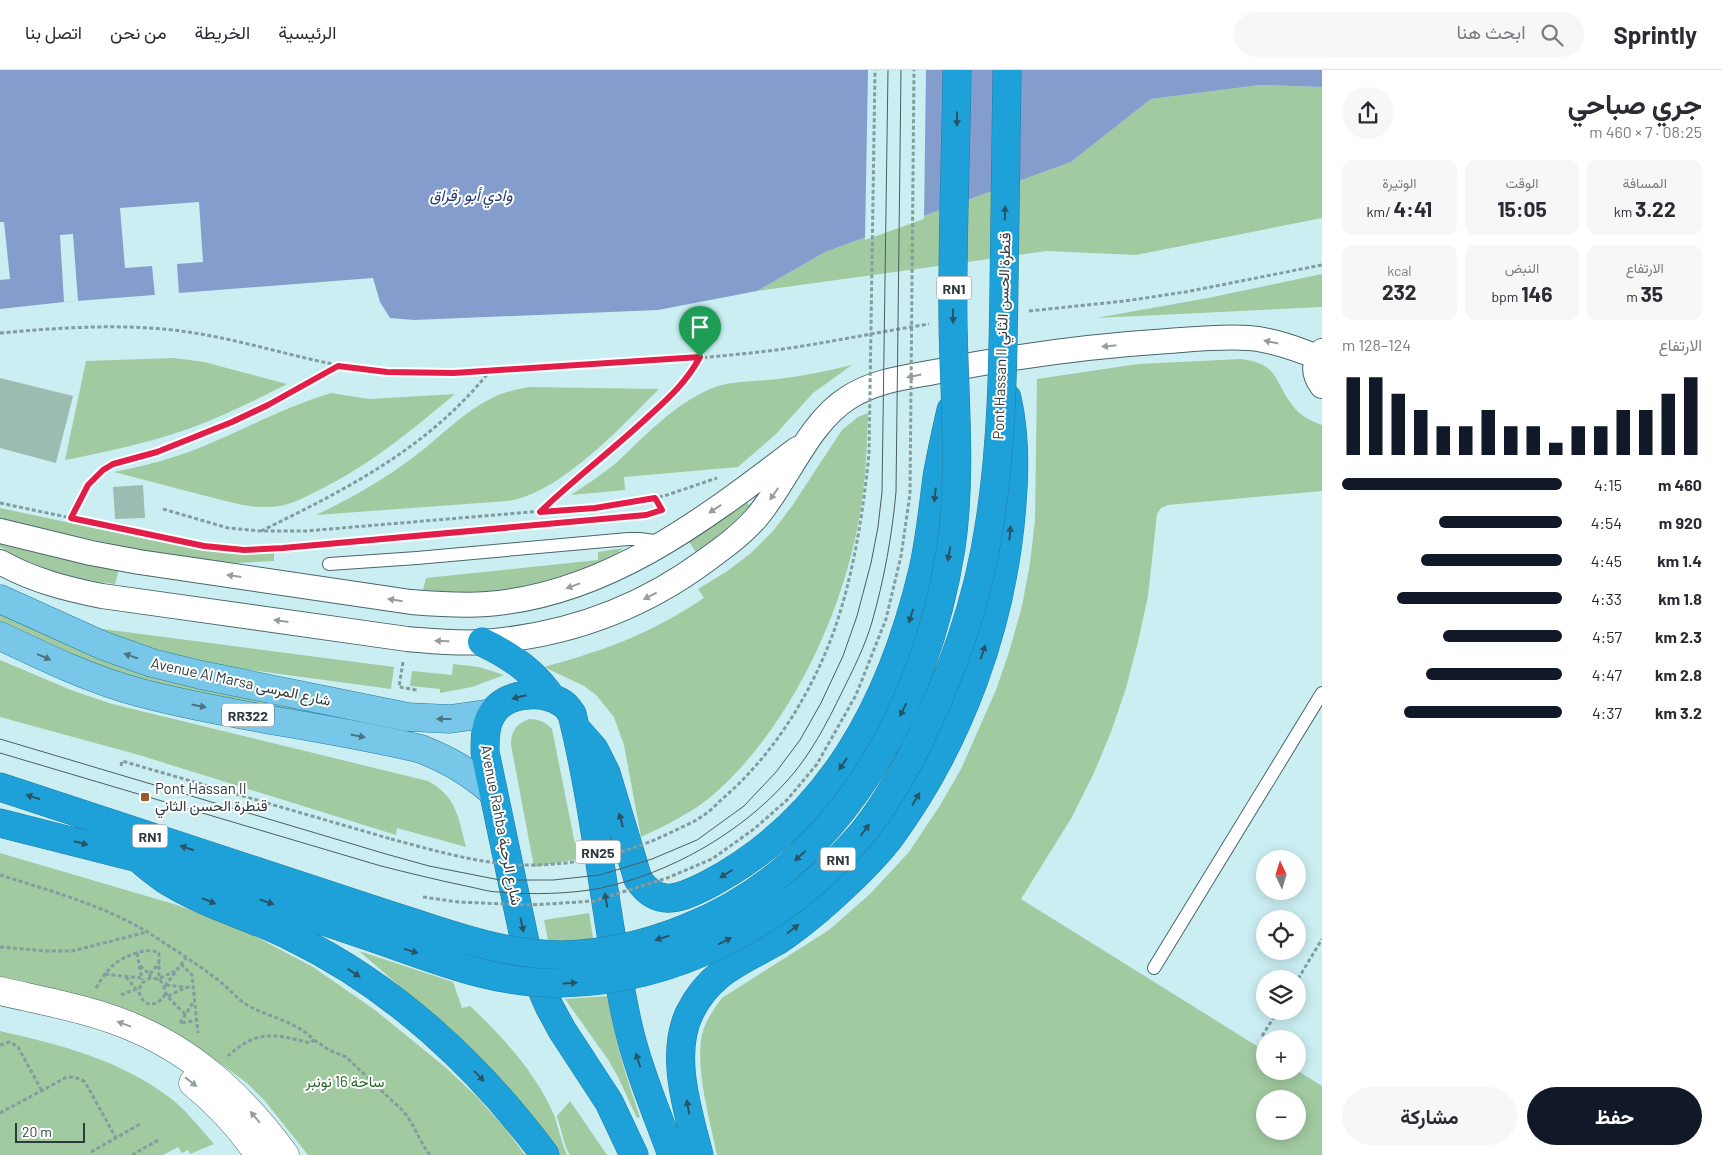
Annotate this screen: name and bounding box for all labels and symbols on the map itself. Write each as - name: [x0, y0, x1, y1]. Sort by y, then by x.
- one-way arrow: [952, 111, 960, 127]
- water label: وادي أبو رقراق: [429, 185, 513, 209]
- one-way arrow: [1001, 205, 1009, 221]
- street label: Pont Hassan II قنطرة الحسن الثاني: [988, 232, 1019, 440]
- road number: RN1: [936, 277, 972, 300]
- pin: [679, 306, 721, 357]
- one-way arrow: [949, 308, 957, 324]
- one-way arrow: [1264, 338, 1279, 346]
- one-way arrow: [1101, 342, 1117, 350]
- one-way arrow: [906, 373, 922, 381]
- one-way arrow: [769, 487, 779, 501]
- one-way arrow: [931, 487, 939, 503]
- one-way arrow: [708, 504, 722, 514]
- one-way arrow: [1006, 525, 1014, 541]
- one-way arrow: [945, 547, 953, 563]
- one-way arrow: [226, 571, 242, 579]
- one-way arrow: [565, 583, 580, 590]
- one-way arrow: [642, 592, 657, 600]
- one-way arrow: [387, 596, 403, 604]
- one-way arrow: [906, 609, 914, 624]
- one-way arrow: [273, 617, 289, 625]
- one-way arrow: [434, 637, 450, 645]
- one-way arrow: [980, 644, 987, 659]
- one-way arrow: [123, 652, 138, 660]
- one-way arrow: [37, 653, 52, 661]
- street label: Avenue Al Marsa شارع المرسى: [149, 653, 333, 712]
- one-way arrow: [511, 694, 526, 702]
- one-way arrow: [191, 702, 206, 710]
- one-way arrow: [898, 702, 907, 717]
- road number: RR322: [222, 704, 274, 726]
- one-way arrow: [436, 715, 452, 723]
- one-way arrow: [351, 733, 367, 741]
- street label: Avenue Rahba شارع الرحبة: [475, 743, 526, 907]
- one-way arrow: [839, 757, 848, 770]
- place label: Pont Hassan II قنطرة الحسن الثاني: [155, 779, 268, 819]
- marker: Pont Hassan II قنطرة الحسن الثاني: [139, 791, 151, 803]
- one-way arrow: [25, 793, 40, 801]
- one-way arrow: [911, 793, 920, 806]
- one-way arrow: [617, 813, 625, 828]
- road number: RN1: [132, 824, 168, 848]
- one-way arrow: [859, 824, 870, 837]
- one-way arrow: [74, 839, 89, 847]
- road number: RN25: [576, 840, 620, 864]
- one-way arrow: [180, 844, 195, 851]
- road number: RN1: [820, 848, 856, 871]
- one-way arrow: [795, 850, 807, 862]
- north arrow: [1256, 850, 1306, 900]
- one-way arrow: [719, 869, 732, 879]
- one-way arrow: [602, 892, 610, 908]
- one-way arrow: [202, 898, 216, 906]
- one-way arrow: [260, 898, 275, 906]
- one-way arrow: [518, 917, 526, 932]
- one-way arrow: [786, 924, 800, 934]
- one-way arrow: [654, 934, 669, 942]
- one-way arrow: [718, 937, 732, 945]
- one-way arrow: [404, 947, 419, 955]
- one-way arrow: [348, 968, 361, 978]
- one-way arrow: [562, 978, 578, 986]
- one-way arrow: [116, 1020, 131, 1028]
- one-way arrow: [634, 1052, 642, 1067]
- one-way arrow: [473, 1070, 485, 1082]
- park label: ساحة 16 نونبر: [305, 1072, 385, 1091]
- one-way arrow: [184, 1076, 197, 1087]
- one-way arrow: [683, 1099, 691, 1115]
- one-way arrow: [249, 1111, 261, 1123]
- scale bar: [15, 1120, 85, 1143]

